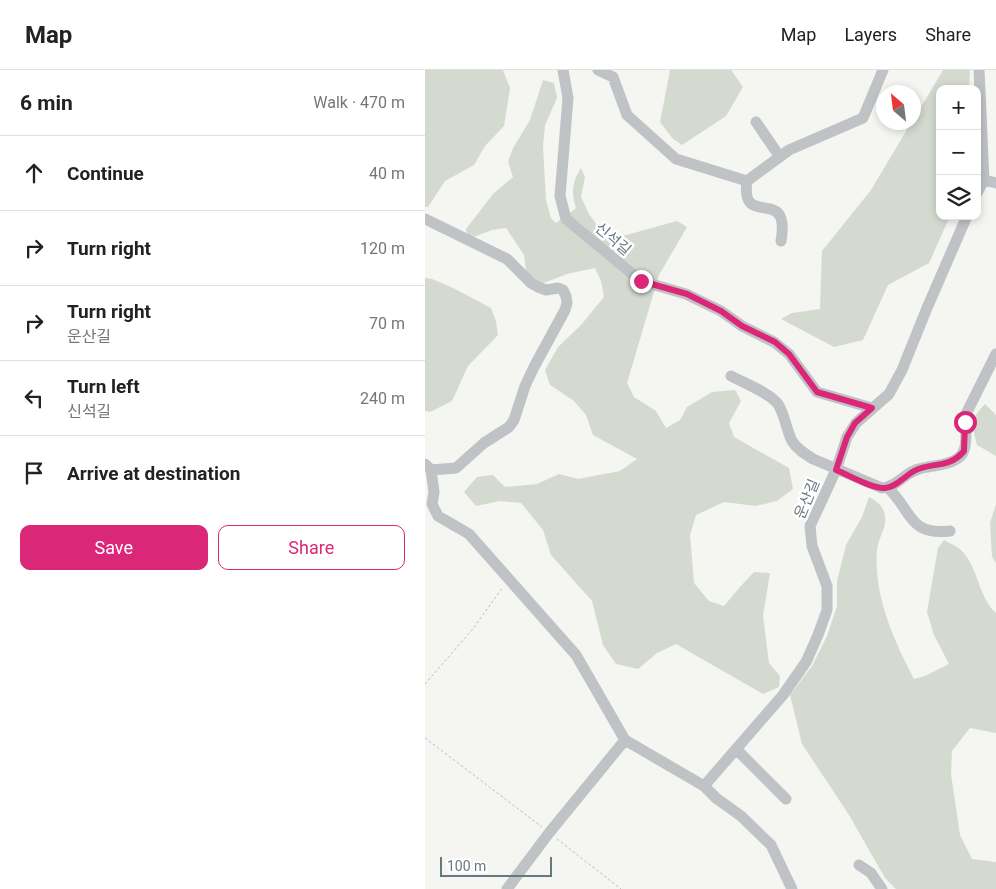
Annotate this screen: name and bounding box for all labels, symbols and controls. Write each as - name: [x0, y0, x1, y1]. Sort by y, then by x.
- text: Map: [25, 21, 72, 49]
- text: Map: [781, 24, 816, 45]
- text: Layers: [844, 24, 897, 45]
- text: Share: [925, 24, 971, 45]
- north arrow: [876, 85, 921, 130]
- map controls: [936, 85, 981, 220]
- button: +: [936, 85, 981, 130]
- text: 6 min: [20, 91, 73, 115]
- text: Walk · 470 m: [313, 93, 405, 112]
- button: −: [936, 130, 981, 175]
- icon: ahead: [20, 159, 48, 187]
- text: Continue: [67, 162, 144, 185]
- text: 40 m: [369, 164, 405, 183]
- button: layers: [936, 175, 981, 220]
- street label: 신석길: [591, 219, 635, 259]
- icon: right: [20, 234, 48, 262]
- text: Turn right: [67, 237, 151, 260]
- text: 120 m: [360, 239, 405, 258]
- route end: [630, 270, 653, 293]
- text: Turn right: [67, 300, 151, 323]
- icon: right: [20, 309, 48, 337]
- text: 70 m: [369, 314, 405, 333]
- text: 운산길: [67, 327, 111, 346]
- text: Turn left: [67, 375, 140, 398]
- icon: left: [20, 384, 48, 412]
- text: 240 m: [360, 389, 405, 408]
- text: 신석길: [67, 402, 111, 421]
- route start: [954, 411, 977, 434]
- icon: arrive: [20, 459, 48, 487]
- text: Arrive at destination: [67, 462, 240, 485]
- street label: 운산길: [791, 476, 823, 522]
- button: Save: [20, 525, 208, 570]
- button: Share: [218, 525, 405, 570]
- scale bar: [440, 854, 553, 877]
- text: 100 m: [447, 858, 486, 874]

